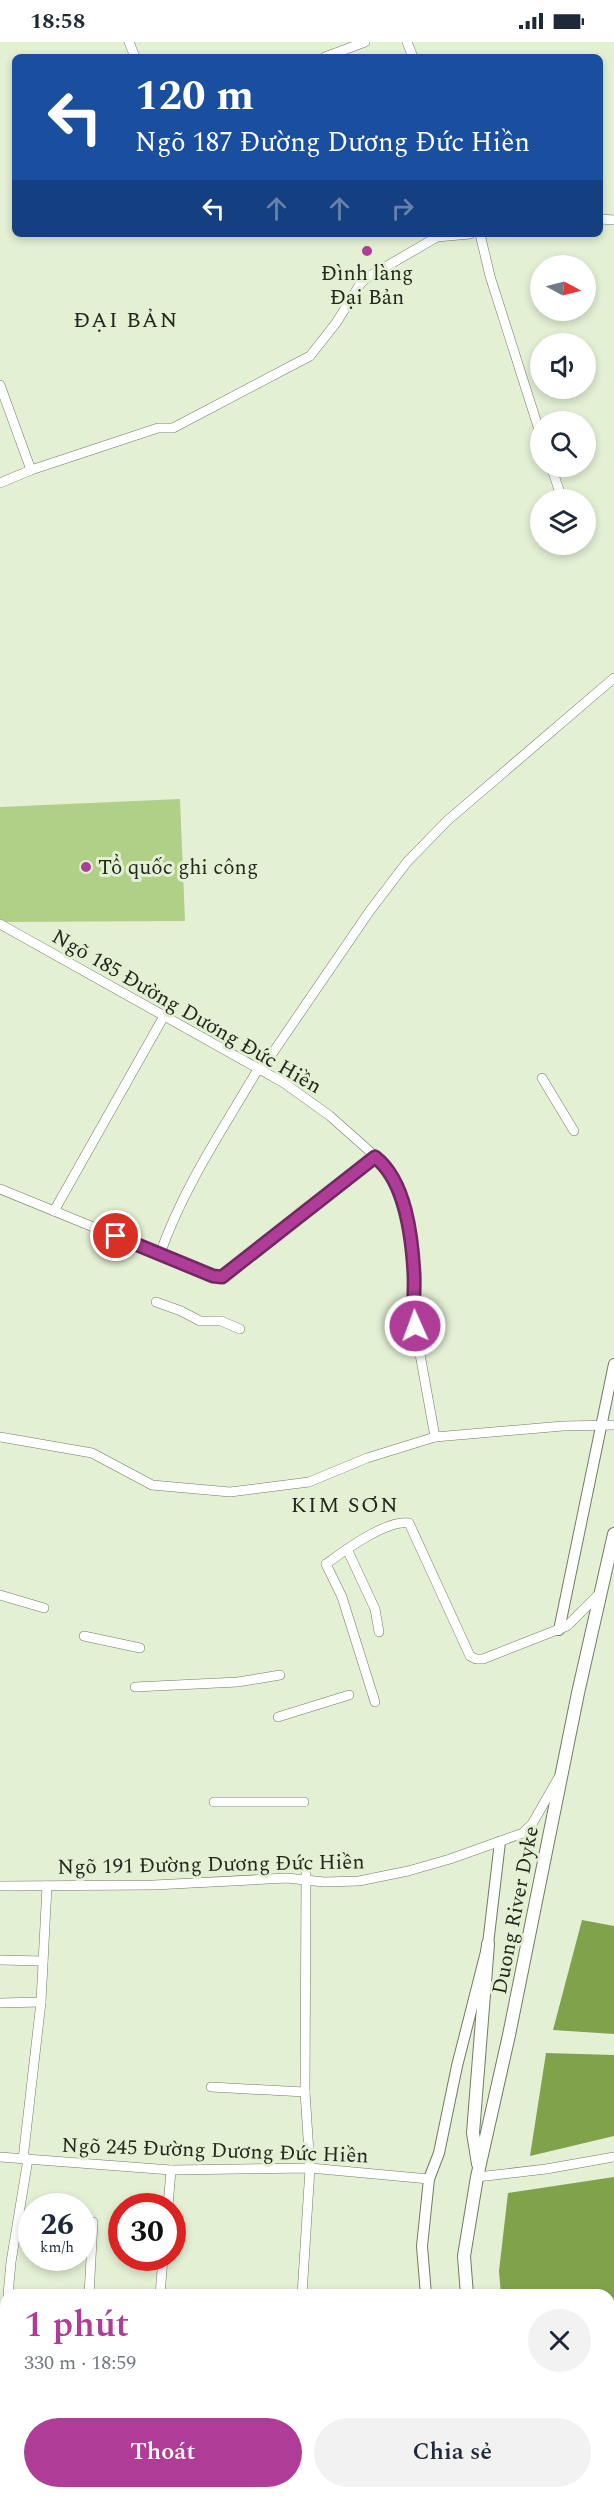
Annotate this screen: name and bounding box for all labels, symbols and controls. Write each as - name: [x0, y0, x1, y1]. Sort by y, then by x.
- text: 18:58: [30, 5, 85, 38]
- text: 120 m: [135, 65, 254, 128]
- icon: left: [36, 78, 114, 156]
- text: Ngõ 187 Đường Dương Đức Hiền: [135, 122, 530, 164]
- icon: left: [197, 192, 230, 225]
- icon: ahead: [260, 192, 293, 225]
- icon: ahead: [323, 192, 356, 225]
- icon: right: [386, 192, 419, 225]
- marker: Đình làng Đại Bản: [360, 244, 374, 258]
- north arrow: [530, 255, 596, 321]
- map controls: [530, 255, 596, 555]
- place label: Đình làng Đại Bản: [321, 258, 413, 314]
- district label: ĐẠI BẢN: [73, 304, 179, 337]
- button: sound: [530, 333, 596, 399]
- button: search: [530, 411, 596, 477]
- button: layers: [530, 489, 596, 555]
- place label: Tổ quốc ghi công: [98, 852, 258, 884]
- marker: Tổ quốc ghi công: [79, 860, 93, 874]
- street label: Ngõ 185 Đường Dương Đức Hiền: [45, 921, 328, 1103]
- pin: [90, 1210, 141, 1261]
- icon: arrive: [99, 1219, 132, 1252]
- position arrow: [383, 1294, 447, 1358]
- district label: KIM SƠN: [291, 1489, 399, 1522]
- street label: Duong River Dyke: [484, 1823, 548, 1997]
- street label: Ngõ 191 Đường Dương Đức Hiền: [57, 1846, 365, 1884]
- street label: Ngõ 245 Đường Dương Đức Hiền: [61, 2130, 369, 2172]
- speed limit sign: 30: [108, 2193, 186, 2271]
- text: 26: [40, 2202, 74, 2248]
- text: km/h: [40, 2236, 74, 2259]
- text: 1 phút: [24, 2298, 129, 2353]
- button: close: [528, 2309, 591, 2372]
- text: 330 m · 18:59: [24, 2348, 136, 2378]
- button: Thoát: [24, 2418, 302, 2487]
- button: Chia sẻ: [314, 2418, 591, 2487]

